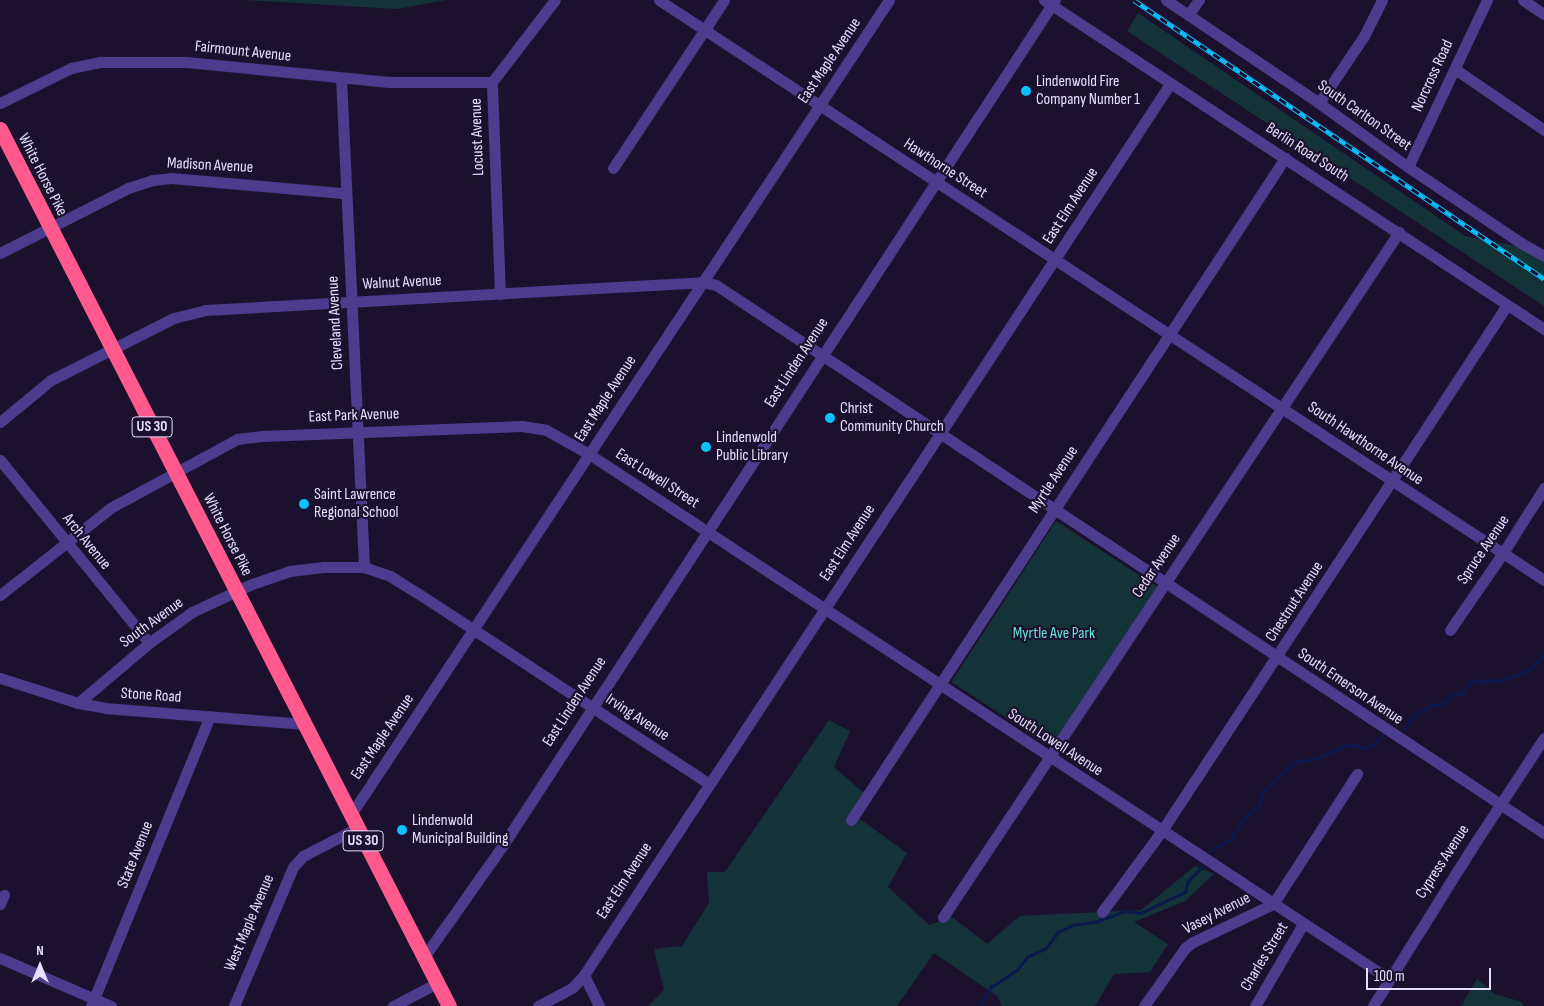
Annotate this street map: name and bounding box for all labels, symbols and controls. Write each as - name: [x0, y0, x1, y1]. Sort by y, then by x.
- street label: East Maple Avenue: [794, 15, 866, 107]
- street label: Fairmount Avenue: [194, 37, 292, 67]
- street label: Norcross Road: [1408, 37, 1458, 115]
- place label: Lindenwold Fire Company Number 1: [1036, 72, 1140, 110]
- street label: South Carlton Street: [1313, 77, 1415, 155]
- marker: Lindenwold Fire Company Number 1: [1020, 85, 1032, 97]
- street label: Locust Avenue: [467, 98, 489, 176]
- street label: Berlin Road South: [1262, 119, 1352, 187]
- street label: White Horse Pike: [13, 131, 71, 219]
- street label: Hawthorne Street: [900, 135, 990, 203]
- street label: Madison Avenue: [166, 154, 254, 178]
- street label: East Elm Avenue: [1039, 164, 1103, 248]
- street label: Walnut Avenue: [362, 271, 442, 295]
- street label: Cleveland Avenue: [324, 276, 348, 370]
- street label: East Linden Avenue: [761, 315, 833, 411]
- street label: East Maple Avenue: [571, 352, 641, 446]
- street label: South Hawthorne Avenue: [1303, 398, 1427, 490]
- place label: Christ Community Church: [840, 399, 944, 437]
- street label: East Park Avenue: [308, 405, 400, 427]
- marker: Christ Community Church: [824, 412, 836, 424]
- road number: US 30: [131, 414, 173, 440]
- place label: Lindenwold Public Library: [716, 428, 788, 466]
- marker: Lindenwold Public Library: [700, 441, 712, 453]
- street label: Myrtle Avenue: [1025, 443, 1083, 517]
- street label: East Lowell Street: [612, 445, 702, 513]
- place label: Saint Lawrence Regional School: [314, 485, 399, 523]
- street label: White Horse Pike: [198, 491, 256, 579]
- marker: Saint Lawrence Regional School: [298, 498, 310, 510]
- street label: East Elm Avenue: [816, 501, 880, 585]
- street label: Arch Avenue: [58, 510, 114, 574]
- street label: Spruce Avenue: [1454, 512, 1514, 588]
- street label: Cedar Avenue: [1129, 530, 1185, 602]
- street label: Chestnut Avenue: [1262, 558, 1328, 646]
- street label: South Avenue: [117, 594, 187, 652]
- park label: Myrtle Ave Park: [1013, 624, 1095, 644]
- street label: South Emerson Avenue: [1294, 645, 1406, 729]
- street label: East Linden Avenue: [539, 654, 611, 750]
- street label: Stone Road: [120, 684, 182, 708]
- street label: Irving Avenue: [602, 690, 672, 746]
- street label: East Maple Avenue: [347, 691, 419, 783]
- street label: South Lowell Avenue: [1004, 705, 1106, 781]
- place label: Lindenwold Municipal Building: [412, 811, 508, 849]
- street label: State Avenue: [114, 819, 158, 891]
- street label: Cypress Avenue: [1412, 821, 1474, 903]
- marker: Lindenwold Municipal Building: [396, 824, 408, 836]
- road number: US 30: [342, 828, 384, 854]
- street label: East Elm Avenue: [593, 839, 657, 923]
- street label: West Maple Avenue: [221, 872, 279, 974]
- street label: Vasey Avenue: [1180, 889, 1254, 939]
- street label: Charles Street: [1237, 919, 1293, 995]
- north arrow: [15, 941, 65, 991]
- text: N: [36, 942, 44, 959]
- scale bar: [1369, 958, 1494, 990]
- text: 100 m: [1374, 967, 1405, 986]

